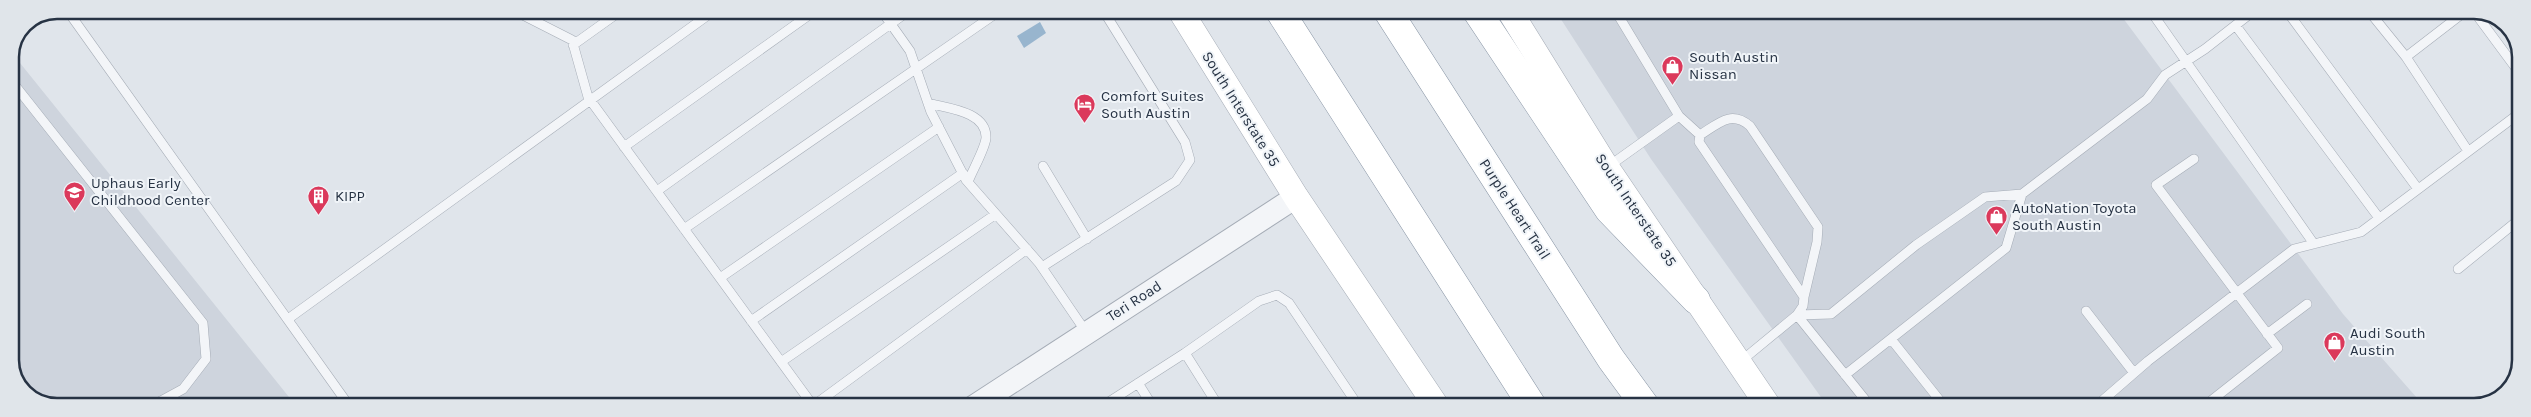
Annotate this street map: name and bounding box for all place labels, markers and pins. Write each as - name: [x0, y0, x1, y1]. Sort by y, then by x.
- place label: South Austin Nissan: [1689, 48, 1778, 83]
- shop icon: South Austin Nissan: [1661, 54, 1685, 85]
- place label: Comfort Suites South Austin: [1101, 87, 1204, 122]
- hotel icon: Comfort Suites South Austin: [1073, 93, 1097, 124]
- place label: Uphaus Early Childhood Center: [91, 174, 210, 209]
- school or university icon: Uphaus Early Childhood Center: [63, 180, 87, 211]
- building icon: KIPP: [307, 184, 331, 215]
- place label: KIPP: [335, 187, 365, 205]
- place label: AutoNation Toyota South Austin: [2012, 199, 2137, 234]
- shop icon: AutoNation Toyota South Austin: [1984, 205, 2008, 236]
- place label: Audi South Austin: [2350, 324, 2426, 359]
- shop icon: Audi South Austin: [2322, 330, 2346, 361]

